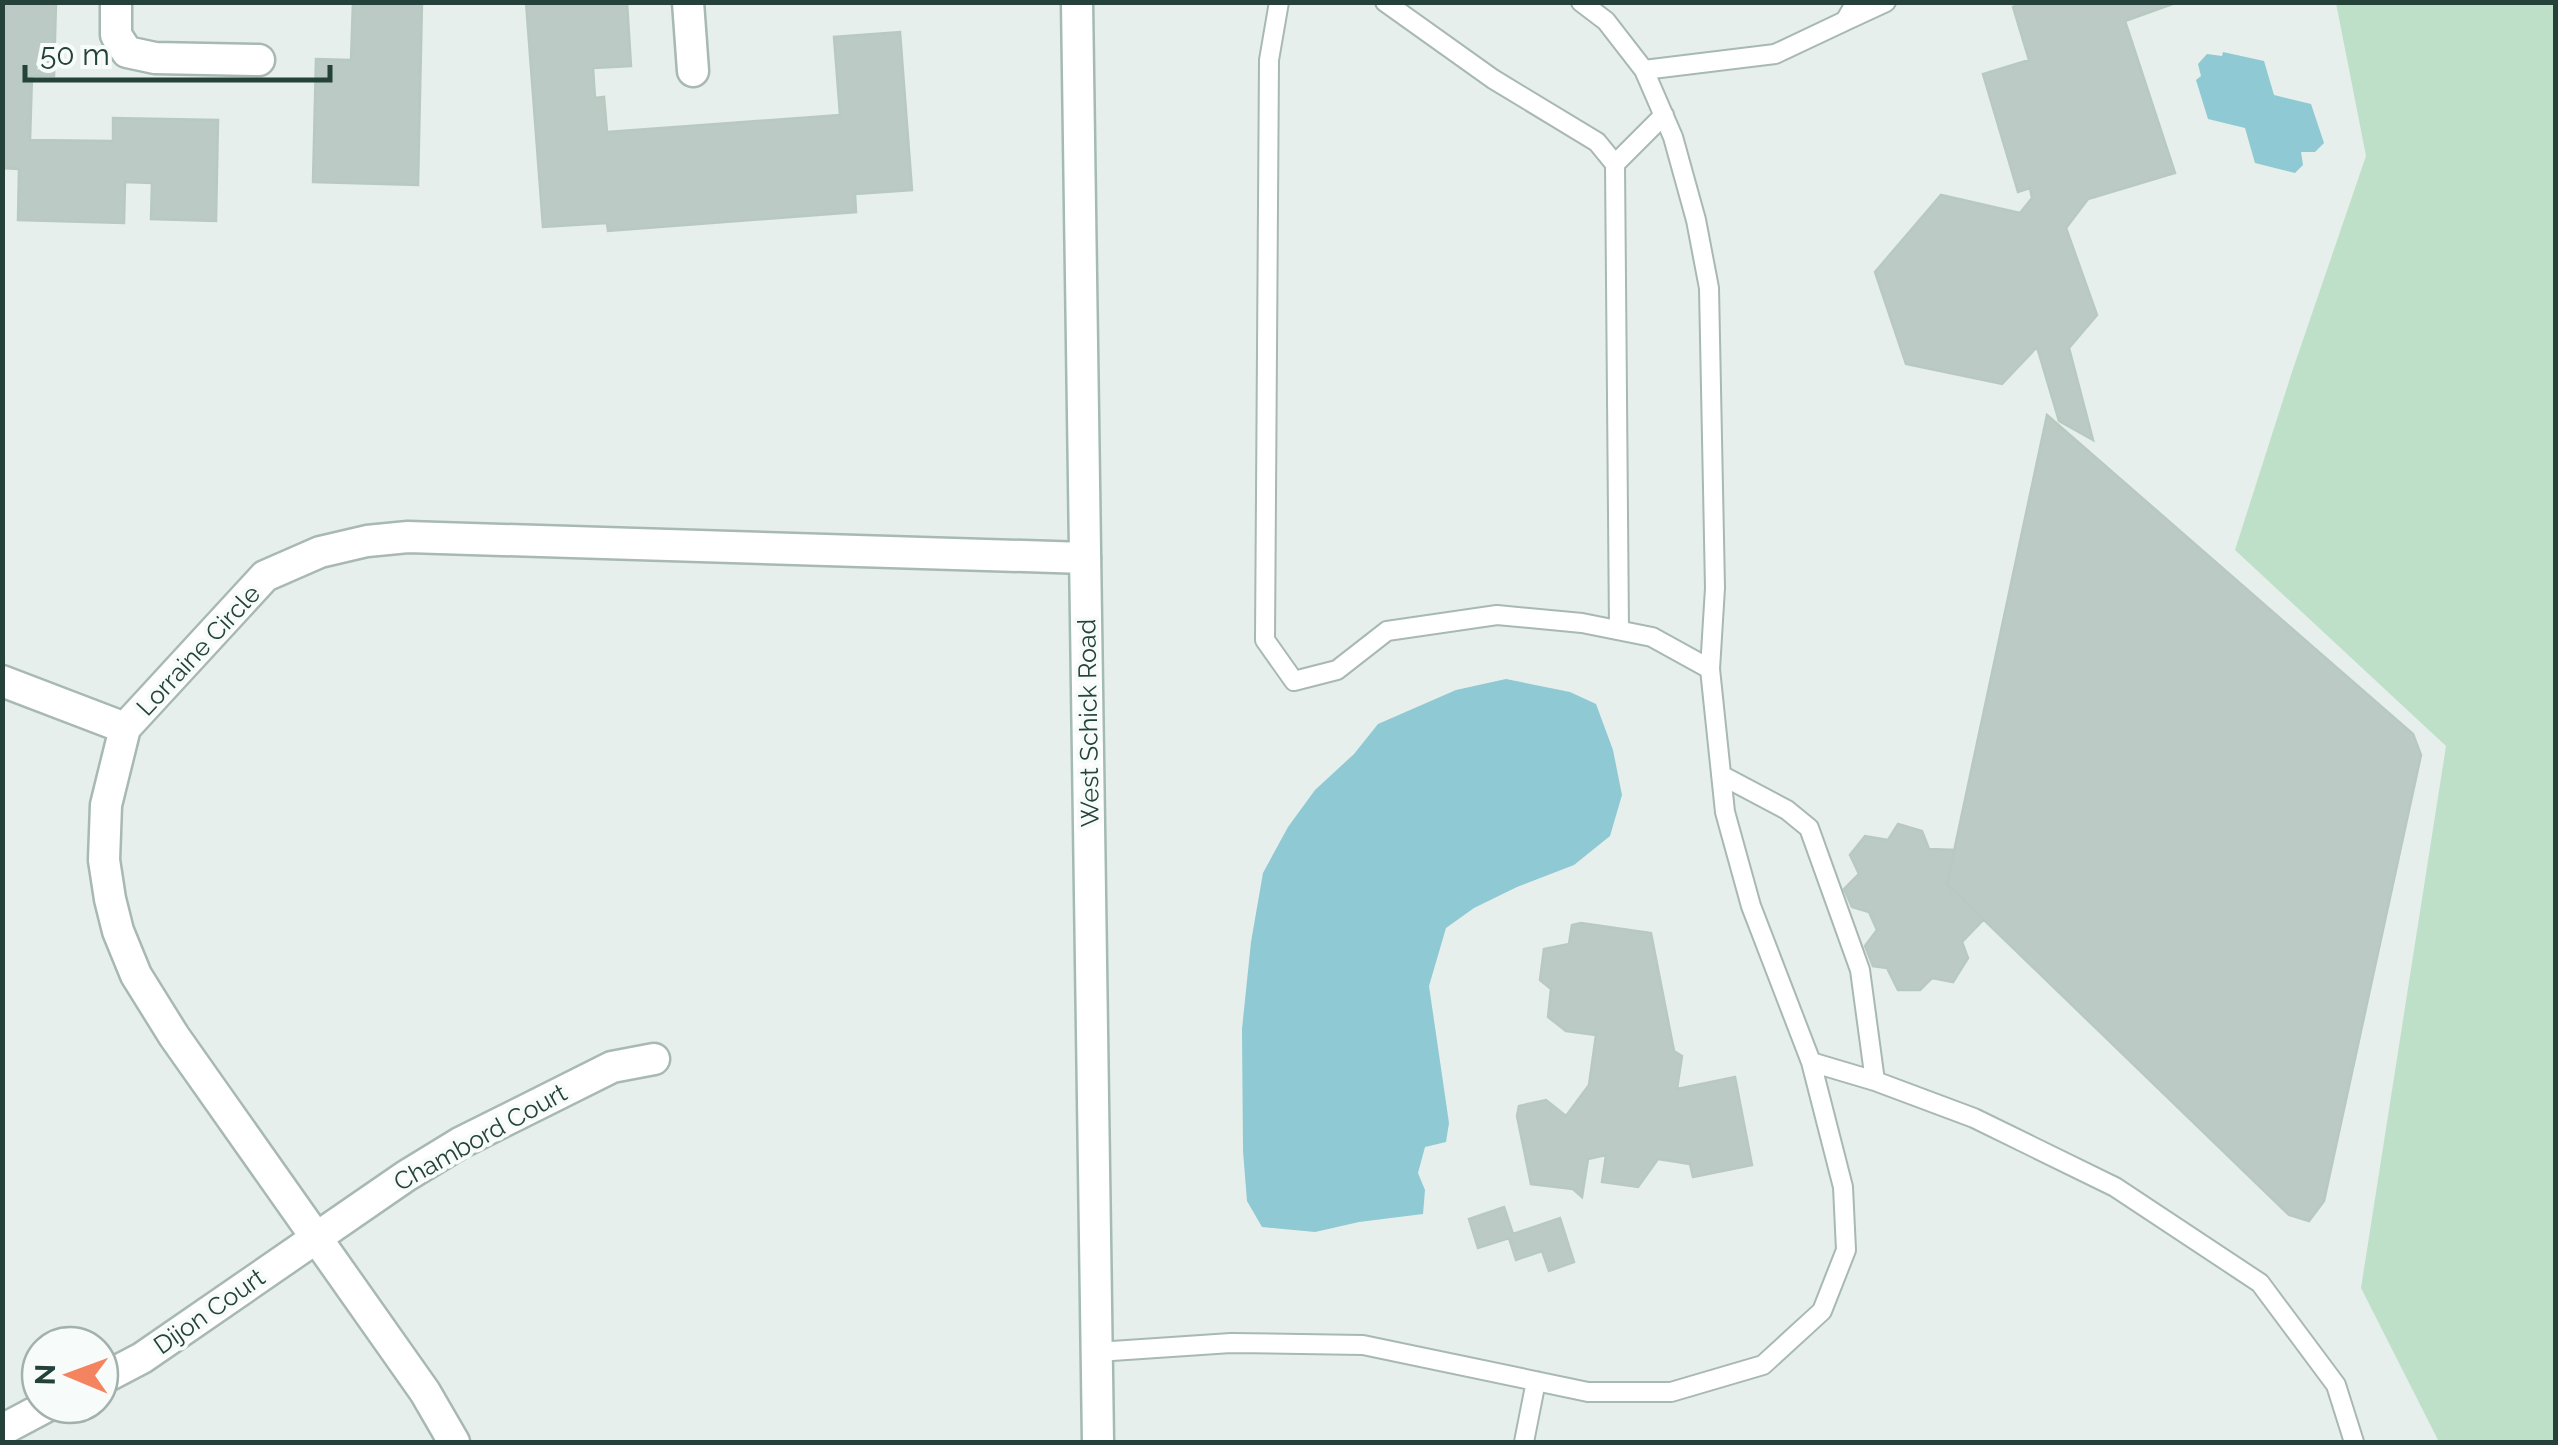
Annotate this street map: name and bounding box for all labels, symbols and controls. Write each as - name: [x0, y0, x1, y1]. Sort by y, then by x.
- scale bar: [25, 20, 330, 82]
- text: 50 m: [40, 37, 110, 72]
- street label: Lorraine Circle: [130, 579, 266, 721]
- street label: West Schick Road: [1071, 619, 1105, 827]
- street label: Chambord Court: [388, 1077, 572, 1197]
- street label: Dijon Court: [148, 1261, 271, 1360]
- north arrow: [20, 1325, 120, 1425]
- text: N: [29, 1364, 62, 1386]

